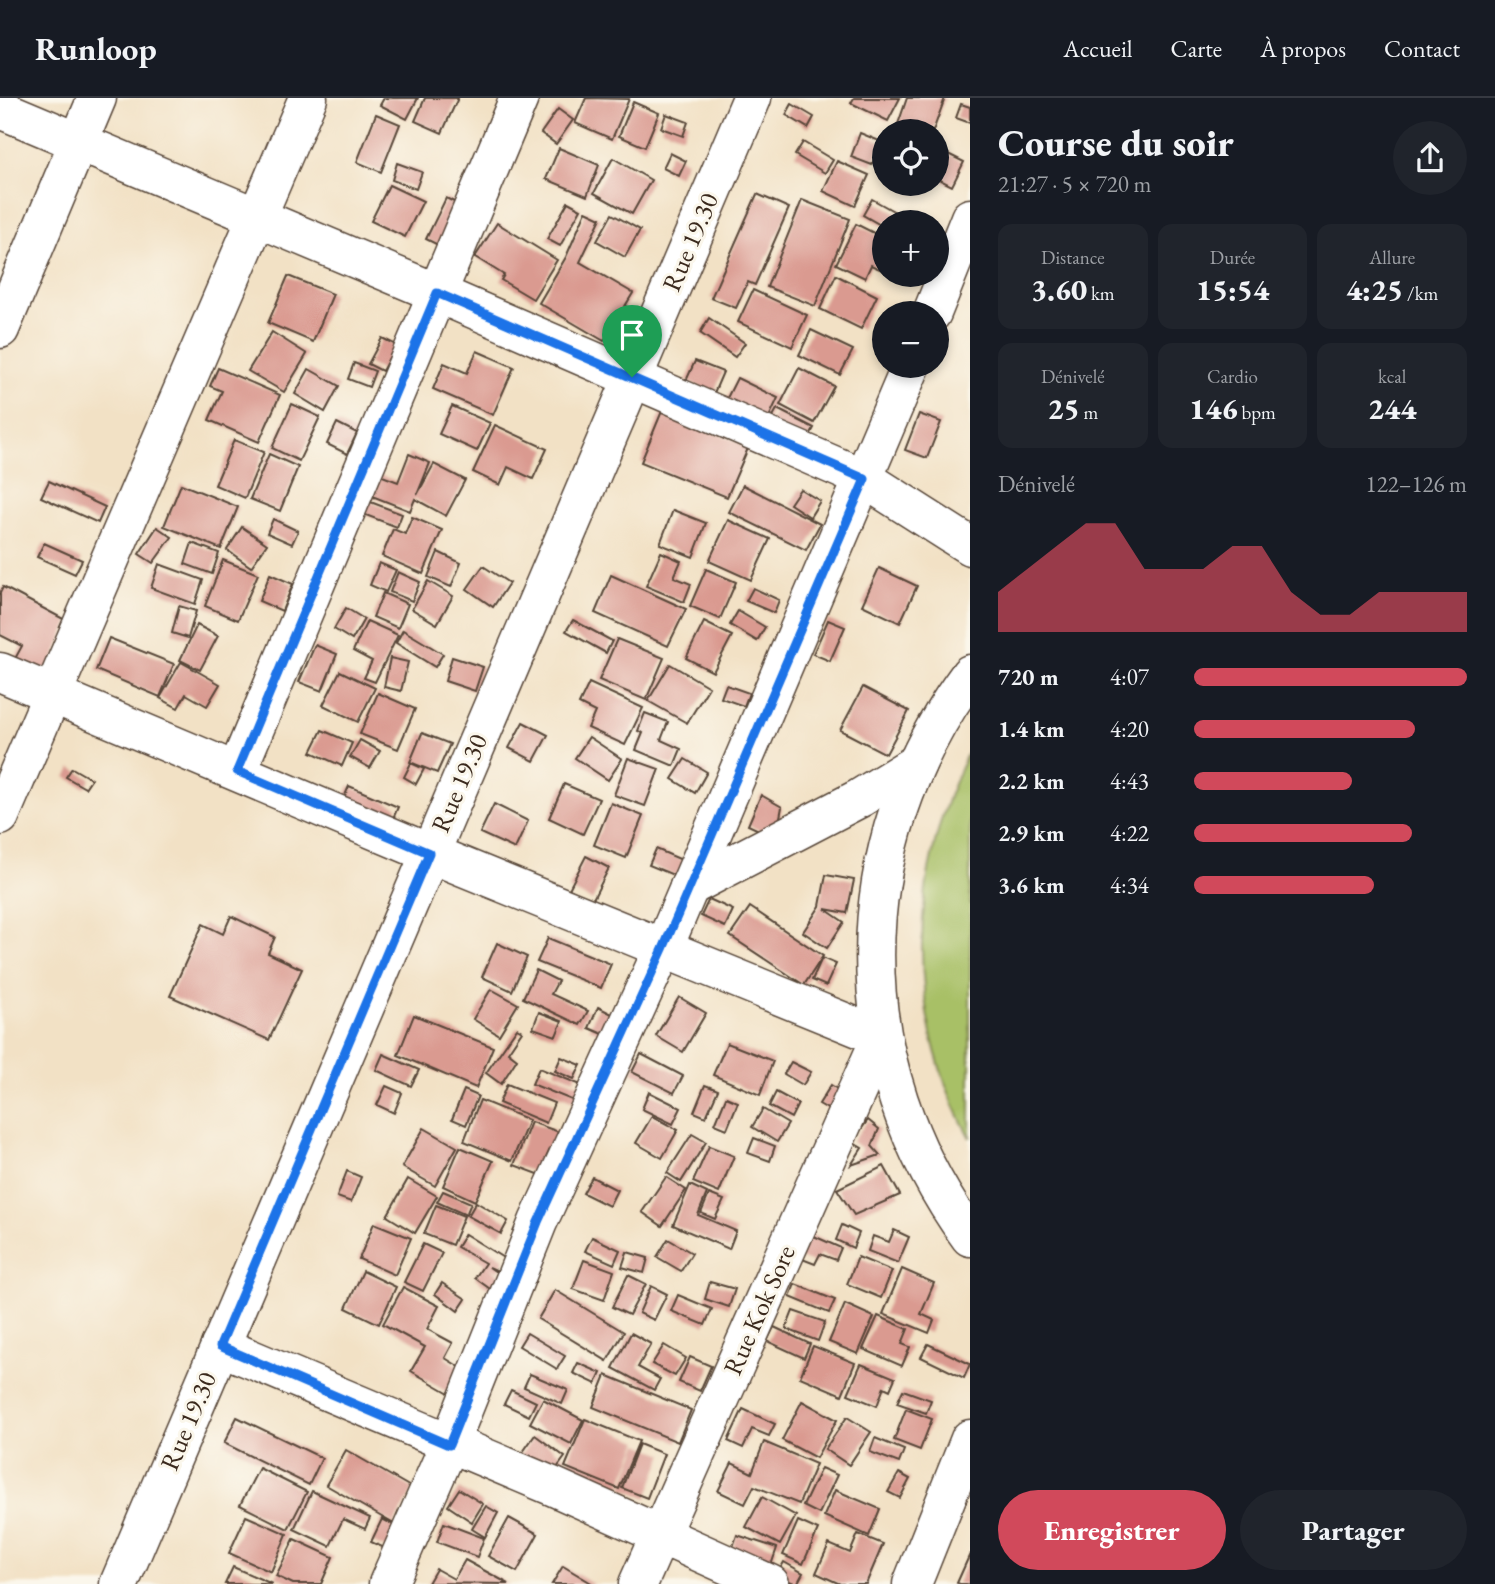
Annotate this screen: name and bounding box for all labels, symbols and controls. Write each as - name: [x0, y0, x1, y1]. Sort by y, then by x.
- text: Runloop: [35, 27, 157, 70]
- text: Accueil: [1063, 33, 1133, 64]
- text: Carte: [1171, 33, 1222, 64]
- text: À propos: [1260, 33, 1346, 64]
- text: Contact: [1384, 33, 1460, 64]
- text: Course du soir: [998, 118, 1234, 167]
- map controls: [872, 119, 949, 378]
- button: locate: [872, 119, 949, 196]
- button: share: [1393, 121, 1467, 195]
- text: 21:27 · 5 × 720 m: [998, 169, 1151, 199]
- street label: Rue 19.30: [654, 188, 726, 296]
- button: +: [872, 210, 949, 287]
- text: Distance: [1041, 245, 1105, 270]
- text: Durée: [1210, 245, 1255, 270]
- text: Allure: [1369, 245, 1415, 270]
- text: 3.60: [1031, 270, 1087, 309]
- text: 15:54: [1196, 270, 1269, 309]
- text: 4:25: [1346, 270, 1403, 309]
- text: km: [1087, 281, 1115, 306]
- text: /km: [1403, 281, 1438, 306]
- button: −: [872, 301, 949, 378]
- pin: [602, 305, 662, 377]
- icon: arrive: [613, 316, 651, 354]
- text: Dénivelé: [1041, 364, 1105, 389]
- text: Cardio: [1207, 364, 1258, 389]
- text: kcal: [1378, 364, 1406, 389]
- text: 25: [1047, 389, 1080, 428]
- text: 146: [1189, 389, 1238, 428]
- text: 244: [1368, 389, 1416, 428]
- text: m: [1080, 400, 1098, 425]
- text: bpm: [1238, 400, 1276, 425]
- text: Dénivelé: [998, 469, 1075, 499]
- text: 122–126 m: [1366, 469, 1467, 499]
- text: 720 m: [998, 662, 1059, 692]
- text: 4:07: [1110, 662, 1149, 692]
- text: 1.4 km: [998, 714, 1065, 744]
- text: 4:20: [1110, 714, 1149, 744]
- street label: Rue 19.30: [423, 729, 495, 837]
- text: 2.2 km: [998, 766, 1065, 796]
- text: 4:43: [1110, 766, 1149, 796]
- text: 2.9 km: [998, 818, 1065, 848]
- text: 4:22: [1110, 818, 1149, 848]
- text: 3.6 km: [998, 870, 1065, 900]
- text: 4:34: [1110, 870, 1149, 900]
- street label: Rue Kok Sore: [715, 1240, 803, 1380]
- street label: Rue 19.30: [152, 1367, 224, 1475]
- button: Enregistrer: [998, 1490, 1226, 1570]
- button: Partager: [1240, 1490, 1467, 1570]

